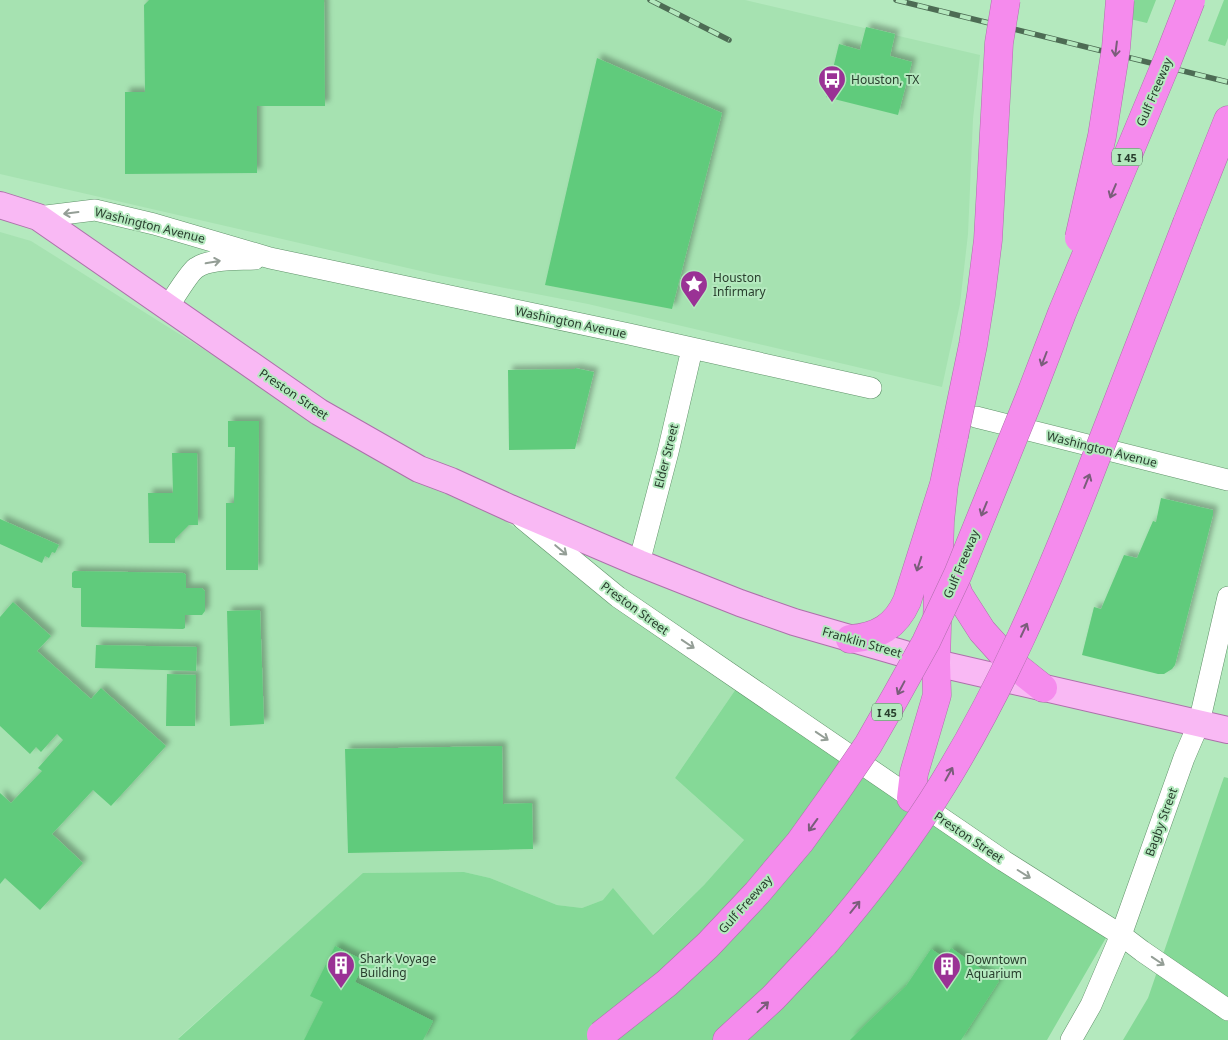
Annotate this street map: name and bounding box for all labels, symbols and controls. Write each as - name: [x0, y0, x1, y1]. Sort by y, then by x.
- one-way arrow: [1111, 40, 1121, 56]
- street label: Gulf Freeway: [1132, 54, 1176, 129]
- bus stop icon: Houston, TX: [817, 64, 847, 103]
- place label: Houston, TX: [851, 71, 919, 88]
- road number: I 45: [1112, 148, 1142, 166]
- one-way arrow: [1107, 183, 1117, 198]
- street label: Washington Avenue: [93, 203, 207, 247]
- one-way arrow: [63, 208, 79, 218]
- one-way arrow: [204, 257, 220, 267]
- place icon: Houston Infirmary: [679, 269, 709, 308]
- place label: Houston Infirmary: [713, 269, 767, 300]
- street label: Washington Avenue: [514, 302, 628, 342]
- one-way arrow: [1039, 351, 1048, 366]
- street label: Preston Street: [256, 365, 333, 424]
- street label: Elder Street: [650, 422, 682, 490]
- street label: Washington Avenue: [1045, 427, 1159, 471]
- one-way arrow: [1083, 474, 1092, 489]
- one-way arrow: [979, 501, 988, 517]
- street label: Gulf Freeway: [939, 526, 983, 601]
- one-way arrow: [554, 545, 567, 556]
- one-way arrow: [913, 556, 923, 572]
- street label: Preston Street: [598, 578, 673, 639]
- street label: Franklin Street: [820, 623, 904, 662]
- one-way arrow: [1019, 623, 1029, 638]
- one-way arrow: [680, 639, 694, 649]
- one-way arrow: [895, 681, 905, 695]
- road number: I 45: [872, 704, 902, 720]
- one-way arrow: [814, 731, 828, 741]
- one-way arrow: [944, 768, 954, 782]
- street label: Bagby Street: [1141, 785, 1181, 859]
- street label: Preston Street: [931, 808, 1008, 867]
- one-way arrow: [808, 818, 818, 832]
- one-way arrow: [1017, 869, 1031, 879]
- street label: Gulf Freeway: [714, 871, 776, 937]
- one-way arrow: [850, 901, 861, 914]
- building icon: Shark Voyage Building: [326, 950, 356, 989]
- place label: Shark Voyage Building: [360, 950, 436, 981]
- building icon: Downtown Aquarium: [932, 951, 962, 990]
- place label: Downtown Aquarium: [966, 951, 1027, 982]
- one-way arrow: [1150, 956, 1164, 966]
- one-way arrow: [757, 1001, 770, 1013]

